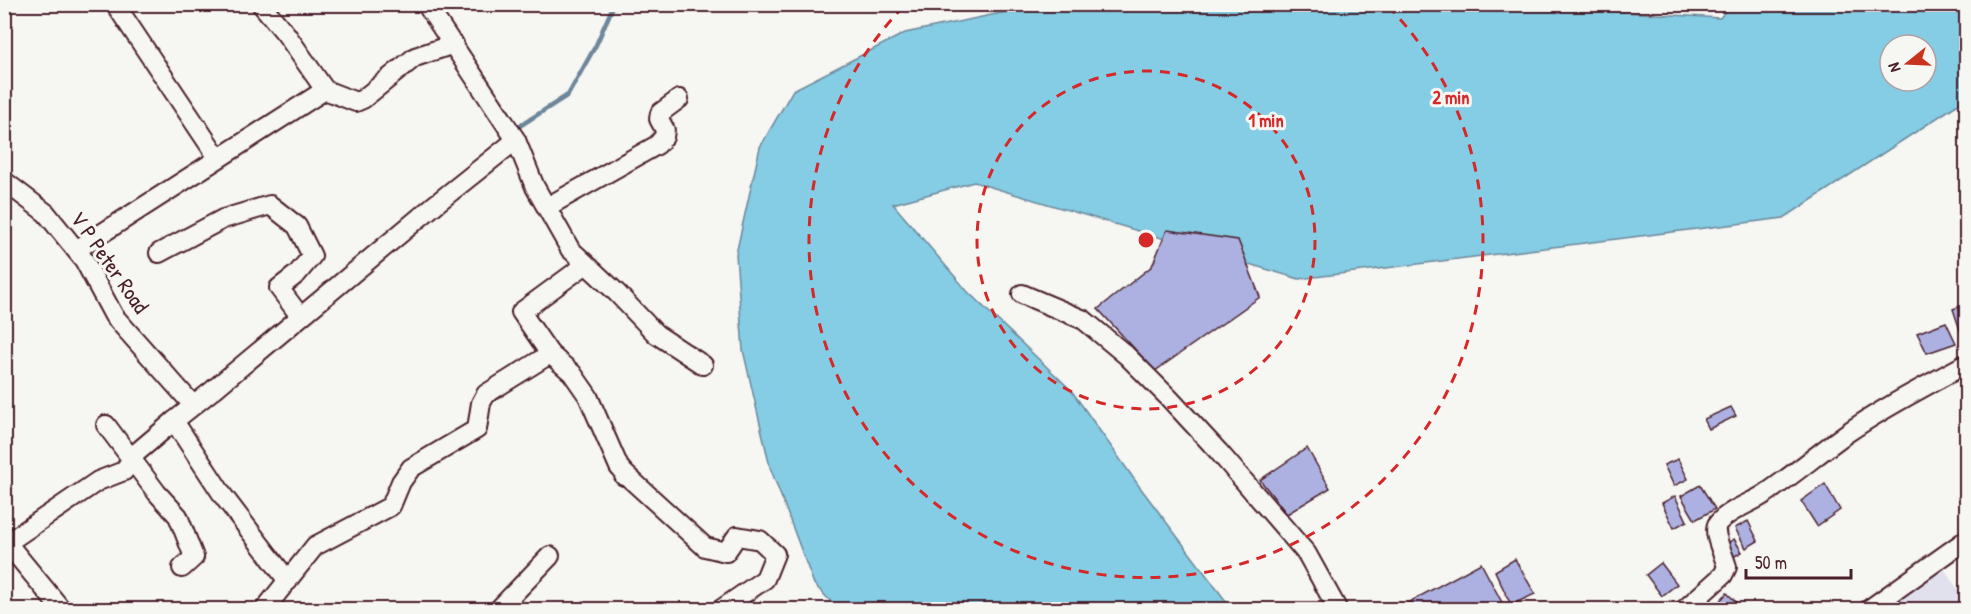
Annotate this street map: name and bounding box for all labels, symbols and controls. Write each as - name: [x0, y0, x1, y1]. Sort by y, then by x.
- north arrow: [1878, 33, 1938, 93]
- text: N: [1882, 60, 1906, 75]
- text: 2 min: [1433, 85, 1469, 110]
- text: 1 min: [1248, 108, 1284, 133]
- street label: V P Peter Road: [64, 205, 156, 319]
- centre of rings: [1136, 230, 1156, 250]
- scale bar: [1746, 542, 1851, 580]
- text: 50 m: [1755, 550, 1787, 575]

